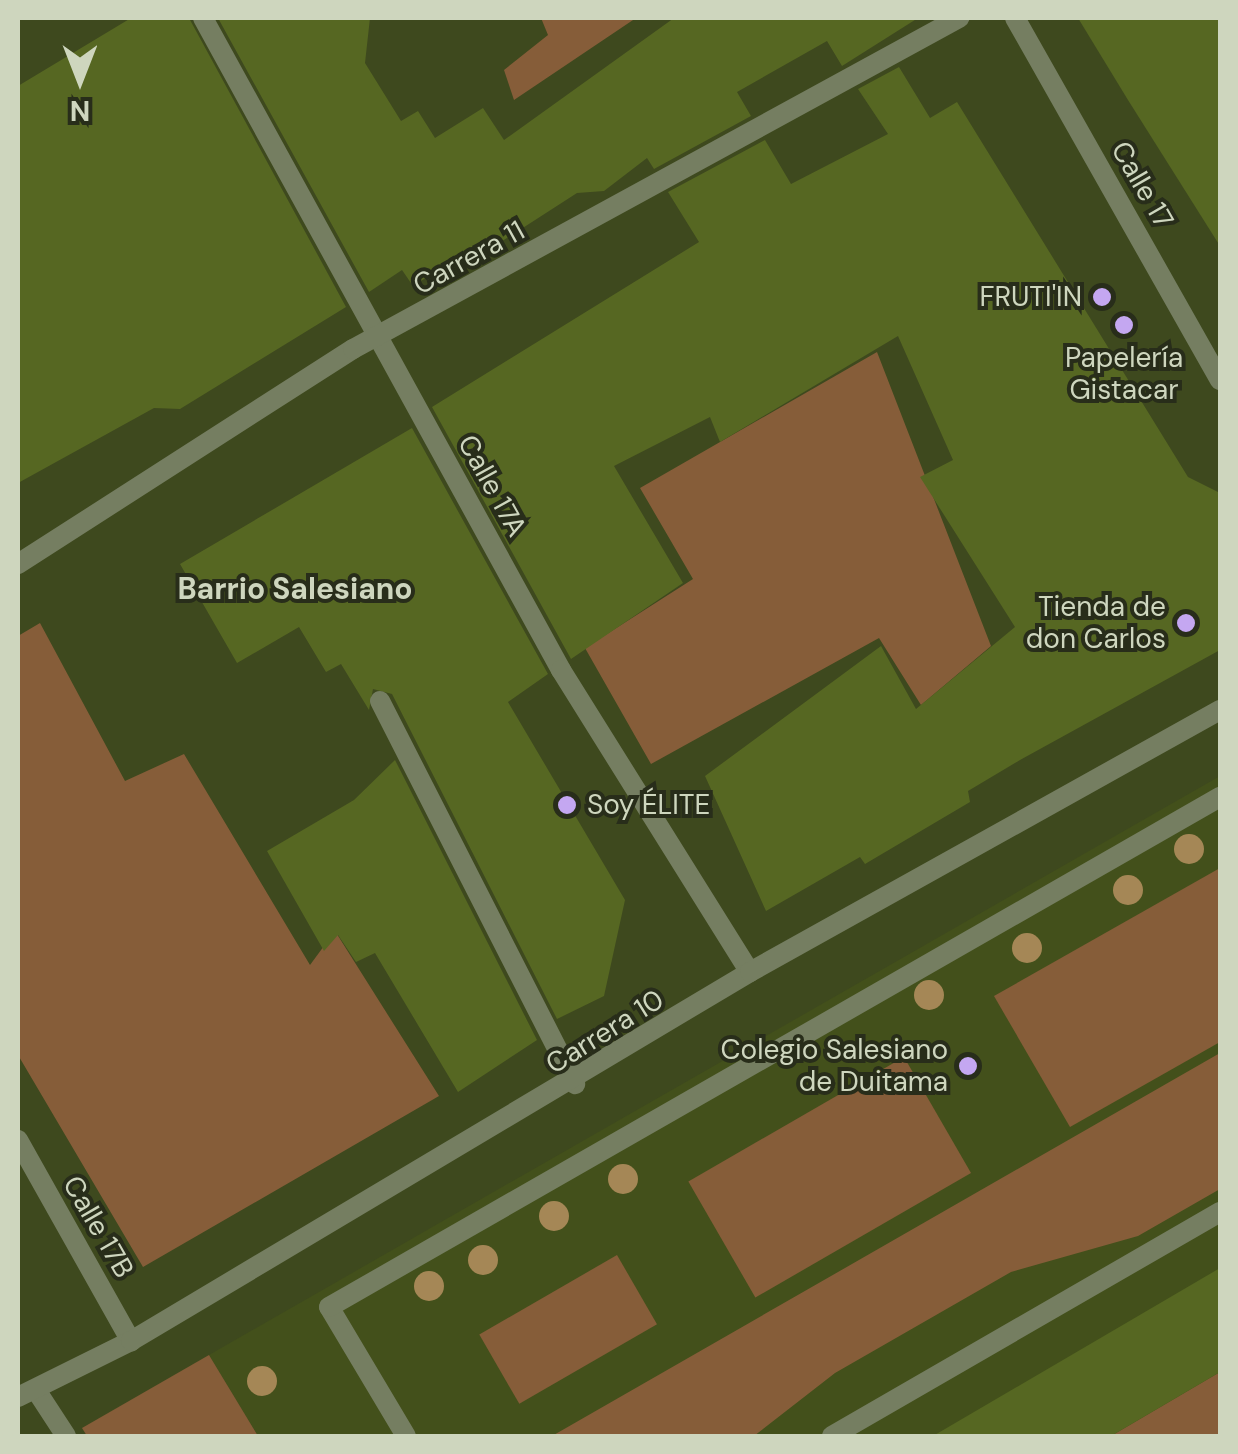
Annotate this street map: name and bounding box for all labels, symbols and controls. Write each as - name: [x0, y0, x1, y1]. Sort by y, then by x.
- north arrow: [30, 30, 130, 130]
- text: N: [70, 92, 90, 129]
- street label: Calle 17: [1104, 136, 1180, 234]
- street label: Carrera 11: [408, 214, 530, 302]
- place label: FRUTI'IN: [979, 280, 1082, 314]
- marker: FRUTI'IN: [1091, 286, 1113, 308]
- marker: Papelería Gistacar: [1113, 314, 1135, 336]
- place label: Papelería Gistacar: [1065, 341, 1183, 407]
- street label: Calle 17A: [450, 429, 534, 543]
- district label: Barrio Salesiano: [177, 571, 413, 607]
- place label: Tienda de don Carlos: [1026, 590, 1166, 656]
- marker: Tienda de don Carlos: [1175, 612, 1197, 634]
- place label: Soy ÉLITE: [587, 788, 710, 822]
- marker: Soy ÉLITE: [556, 794, 578, 816]
- street label: Carrera 10: [540, 983, 670, 1081]
- place label: Colegio Salesiano de Duitama: [721, 1033, 948, 1099]
- marker: Colegio Salesiano de Duitama: [957, 1055, 979, 1077]
- street label: Calle 17B: [56, 1170, 140, 1284]

